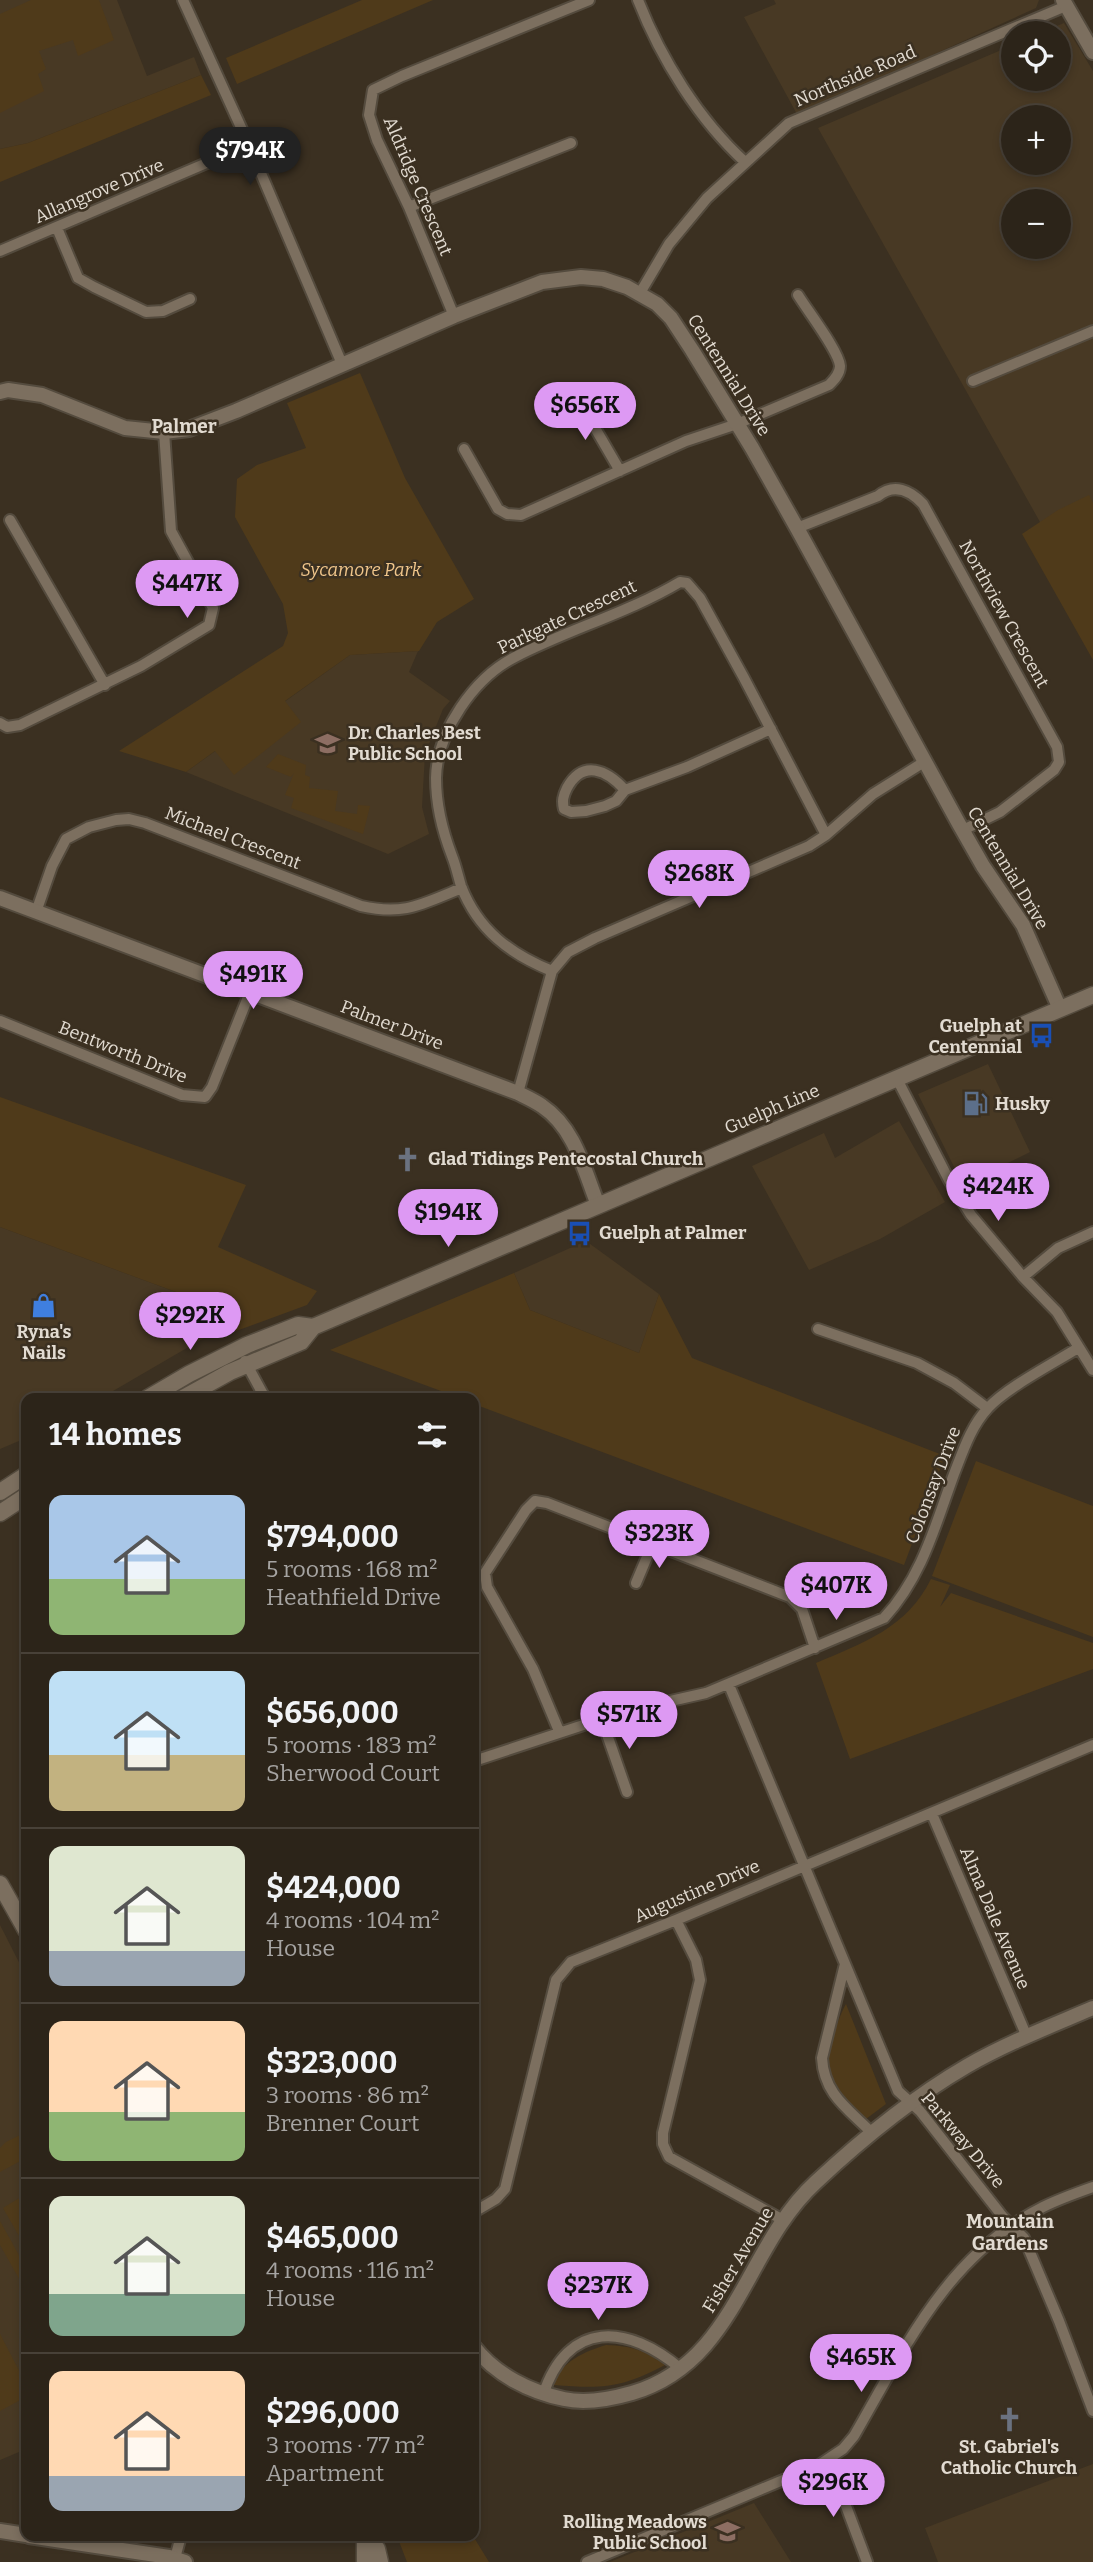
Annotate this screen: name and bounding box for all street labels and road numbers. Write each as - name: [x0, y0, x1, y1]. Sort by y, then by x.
- street label: Northside Road: [791, 40, 920, 112]
- street label: Aldridge Crescent: [379, 113, 457, 259]
- street label: Allangrove Drive: [31, 154, 167, 228]
- street label: Centennial Drive: [683, 310, 775, 440]
- street label: Northview Crescent: [954, 536, 1054, 692]
- street label: Parkgate Crescent: [494, 575, 640, 659]
- street label: Michael Crescent: [162, 802, 304, 874]
- street label: Centennial Drive: [963, 803, 1053, 933]
- street label: Palmer Drive: [338, 995, 446, 1055]
- street label: Bentworth Drive: [55, 1016, 191, 1088]
- street label: Guelph Line: [721, 1079, 823, 1139]
- street label: Colonsay Drive: [901, 1423, 965, 1547]
- street label: Alma Dale Avenue: [955, 1843, 1035, 1993]
- street label: Augustine Drive: [631, 1855, 763, 1927]
- street label: Parkway Drive: [916, 2088, 1010, 2192]
- street label: Fisher Avenue: [698, 2203, 778, 2317]

